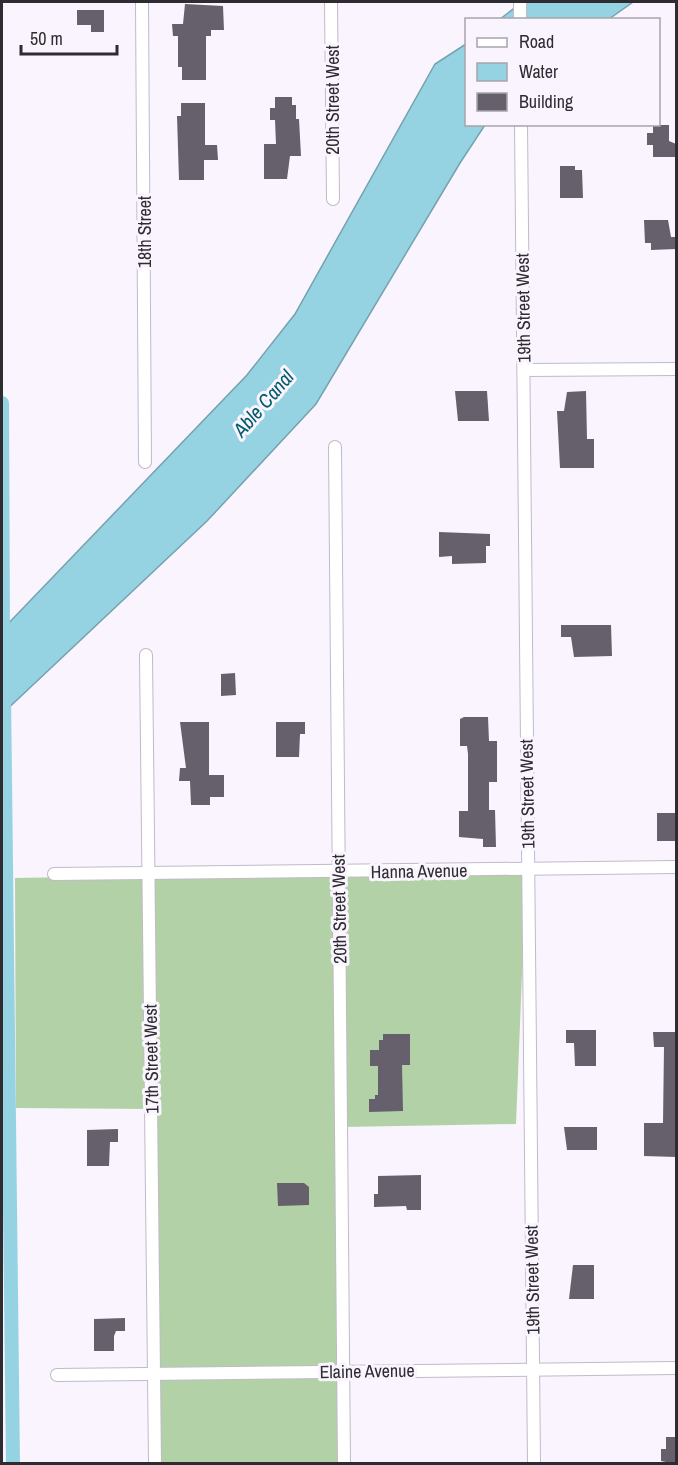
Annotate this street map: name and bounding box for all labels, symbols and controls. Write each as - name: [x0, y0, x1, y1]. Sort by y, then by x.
- scale bar: [21, 18, 117, 56]
- legend: [465, 18, 660, 126]
- text: 50 m: [30, 26, 63, 51]
- text: Road: [519, 29, 554, 54]
- street label: 20th Street West: [320, 45, 345, 155]
- text: Water: [519, 59, 558, 84]
- text: Building: [519, 89, 574, 114]
- street label: 18th Street: [132, 196, 157, 268]
- street label: 19th Street West: [510, 253, 536, 363]
- water label: Able Canal: [226, 364, 300, 443]
- street label: 19th Street West: [514, 739, 540, 849]
- street label: 20th Street West: [326, 854, 352, 964]
- street label: Hanna Avenue: [370, 858, 468, 884]
- street label: 17th Street West: [138, 1004, 164, 1114]
- street label: 19th Street West: [519, 1225, 545, 1335]
- street label: Elaine Avenue: [319, 1358, 415, 1384]

